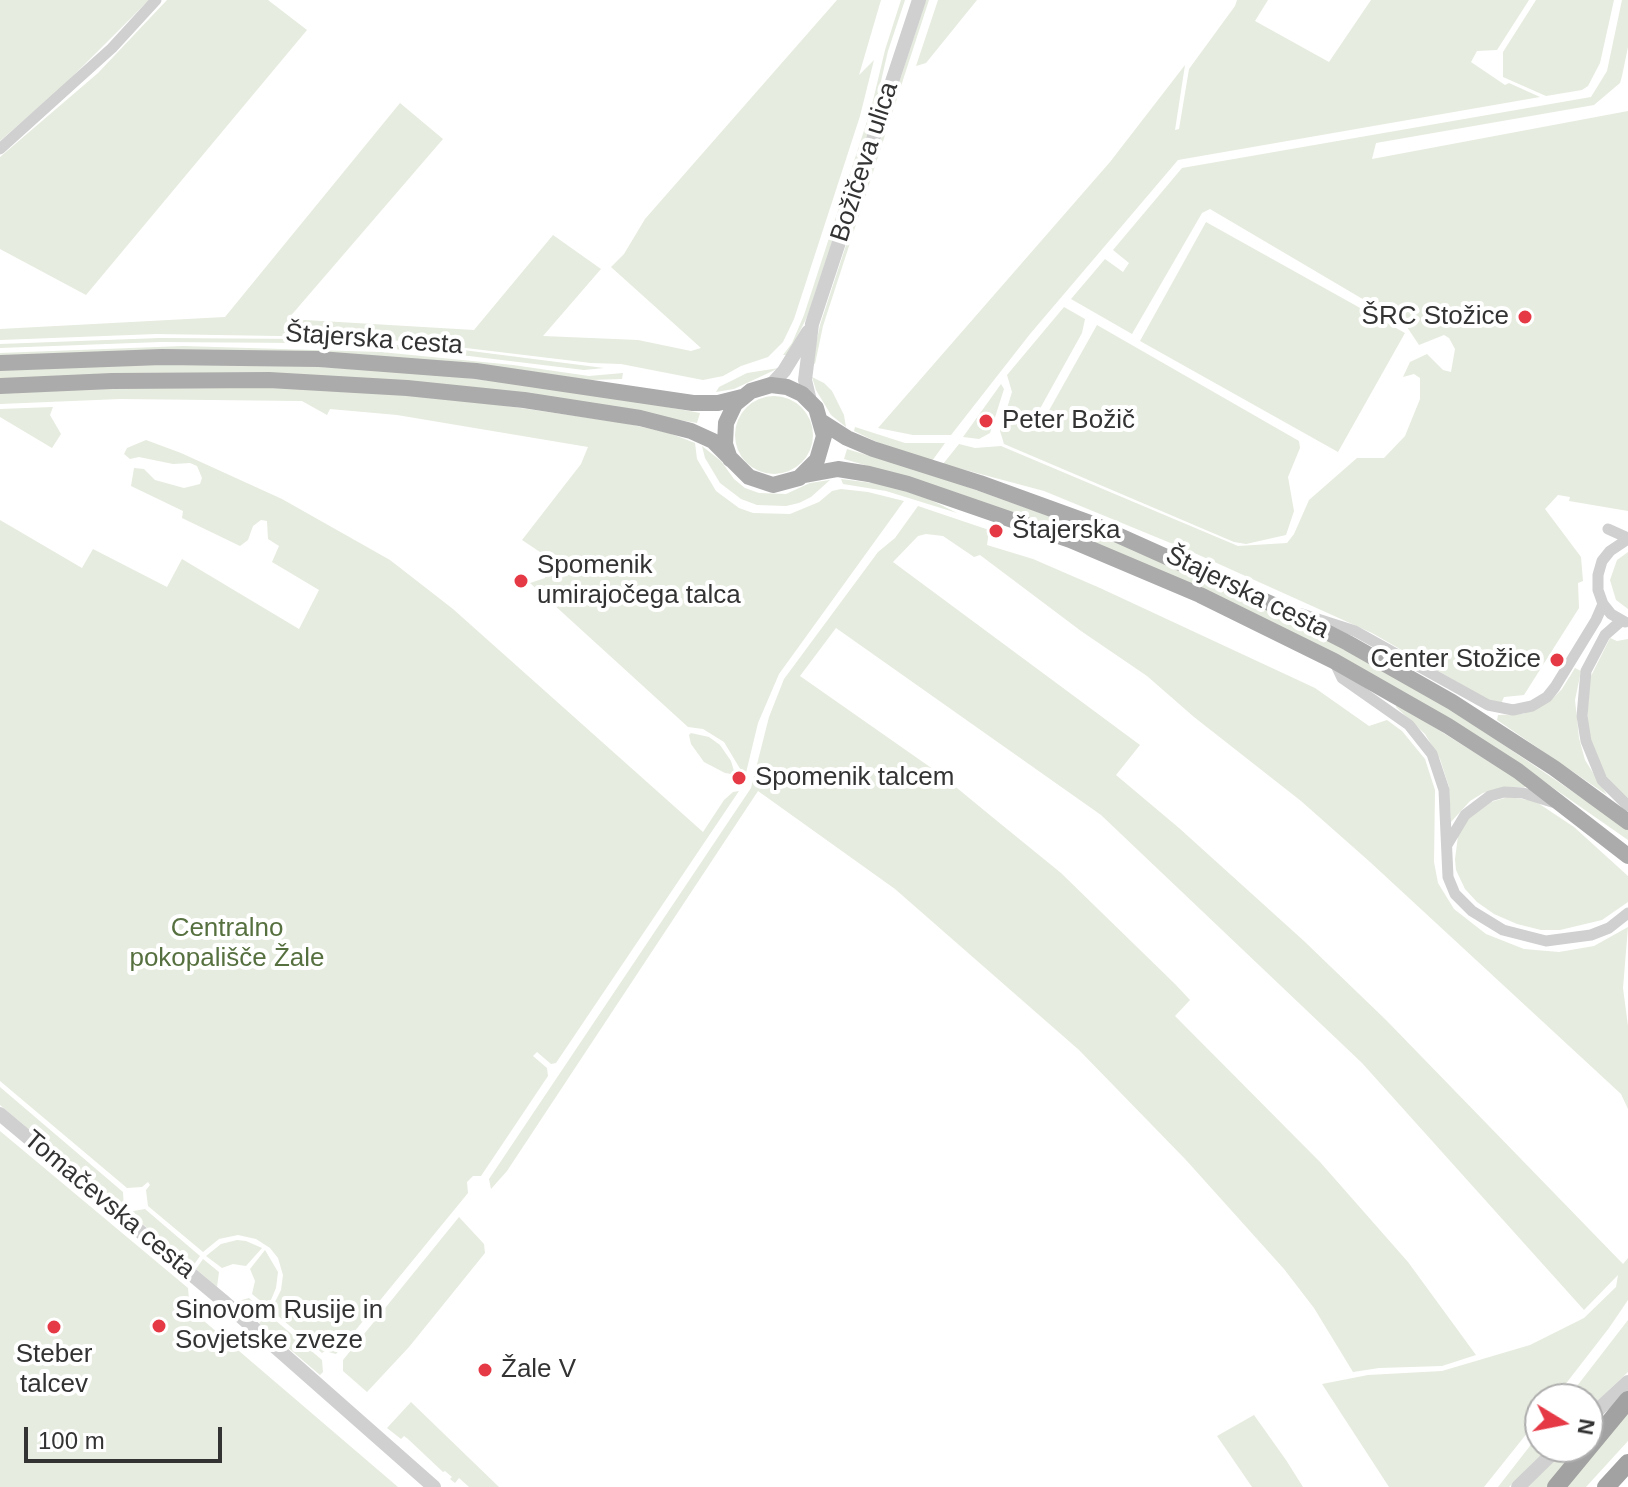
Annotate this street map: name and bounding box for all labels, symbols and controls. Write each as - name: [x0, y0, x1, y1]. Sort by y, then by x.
- street label: Božičeva ulica: [824, 78, 906, 246]
- place label: ŠRC Stožice: [1362, 301, 1509, 333]
- marker: ŠRC Stožice: [1516, 308, 1534, 326]
- street label: Štajerska cesta: [284, 318, 464, 362]
- place label: Peter Božič: [1002, 405, 1135, 437]
- marker: Peter Božič: [977, 412, 995, 430]
- place label: Štajerska: [1012, 515, 1120, 547]
- marker: Štajerska: [987, 522, 1005, 540]
- street label: Štajerska cesta: [1160, 540, 1334, 646]
- place label: Spomenik umirajočega talca: [537, 550, 741, 612]
- marker: Spomenik umirajočega talca: [512, 572, 530, 590]
- place label: Center Stožice: [1370, 644, 1541, 676]
- marker: Center Stožice: [1548, 651, 1566, 669]
- place label: Spomenik talcem: [755, 762, 954, 794]
- marker: Spomenik talcem: [730, 769, 748, 787]
- park label: Centralno pokopališče Žale: [129, 913, 325, 974]
- street label: Tomačevska cesta: [17, 1124, 201, 1286]
- place label: Sinovom Rusije in Sovjetske zveze: [175, 1295, 383, 1356]
- marker: Sinovom Rusije in Sovjetske zveze: [150, 1317, 168, 1335]
- marker: Steber talcev: [45, 1318, 63, 1336]
- place label: Steber talcev: [16, 1339, 92, 1400]
- place label: Žale V: [501, 1354, 576, 1386]
- marker: Žale V: [476, 1361, 494, 1379]
- north arrow: [1524, 1383, 1604, 1463]
- scale bar: [28, 1411, 226, 1461]
- text: N: [1572, 1417, 1600, 1437]
- text: 100 m: [38, 1427, 105, 1454]

